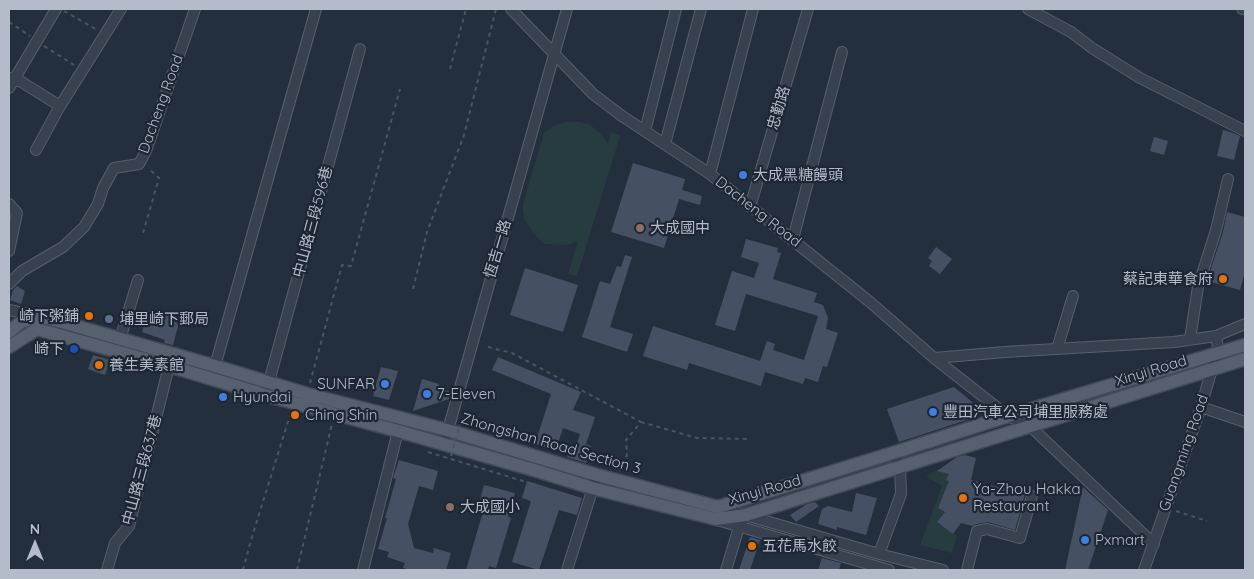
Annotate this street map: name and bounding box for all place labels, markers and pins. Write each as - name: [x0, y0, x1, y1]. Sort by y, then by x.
- place label: 大成黑糖饅頭: [753, 166, 843, 184]
- marker: 大成黑糖饅頭: [737, 169, 749, 181]
- place label: 大成國中: [650, 219, 710, 237]
- marker: 大成國中: [634, 222, 646, 234]
- place label: 蔡記東華食府: [1123, 270, 1213, 288]
- marker: 蔡記東華食府: [1217, 273, 1229, 285]
- place label: 崎下粥鋪: [19, 307, 79, 325]
- marker: 崎下粥鋪: [83, 310, 95, 322]
- place label: 埔里崎下郵局: [119, 310, 209, 328]
- marker: 埔里崎下郵局: [103, 313, 115, 325]
- place label: 崎下: [34, 340, 64, 358]
- marker: 崎下: [68, 343, 80, 355]
- place label: 養生美素館: [109, 356, 184, 374]
- marker: 養生美素館: [93, 359, 105, 371]
- place label: SUNFAR: [317, 375, 375, 393]
- marker: SUNFAR: [379, 378, 391, 390]
- place label: 7-Eleven: [437, 385, 496, 403]
- place label: Hyundai: [233, 388, 291, 406]
- marker: 7-Eleven: [421, 388, 433, 400]
- marker: Hyundai: [217, 391, 229, 403]
- place label: 豐田汽車公司埔里服務處: [943, 403, 1108, 421]
- place label: Ching Shin: [305, 406, 377, 424]
- marker: 豐田汽車公司埔里服務處: [927, 406, 939, 418]
- marker: Ching Shin: [289, 409, 301, 421]
- place label: Ya-Zhou Hakka Restaurant: [973, 480, 1081, 515]
- marker: Ya-Zhou Hakka Restaurant: [957, 492, 969, 504]
- place label: 大成國小: [460, 498, 520, 516]
- marker: 大成國小: [444, 501, 456, 513]
- place label: Pxmart: [1095, 531, 1145, 549]
- marker: Pxmart: [1079, 534, 1091, 546]
- place label: 五花馬水餃: [762, 537, 837, 555]
- marker: 五花馬水餃: [746, 540, 758, 552]

